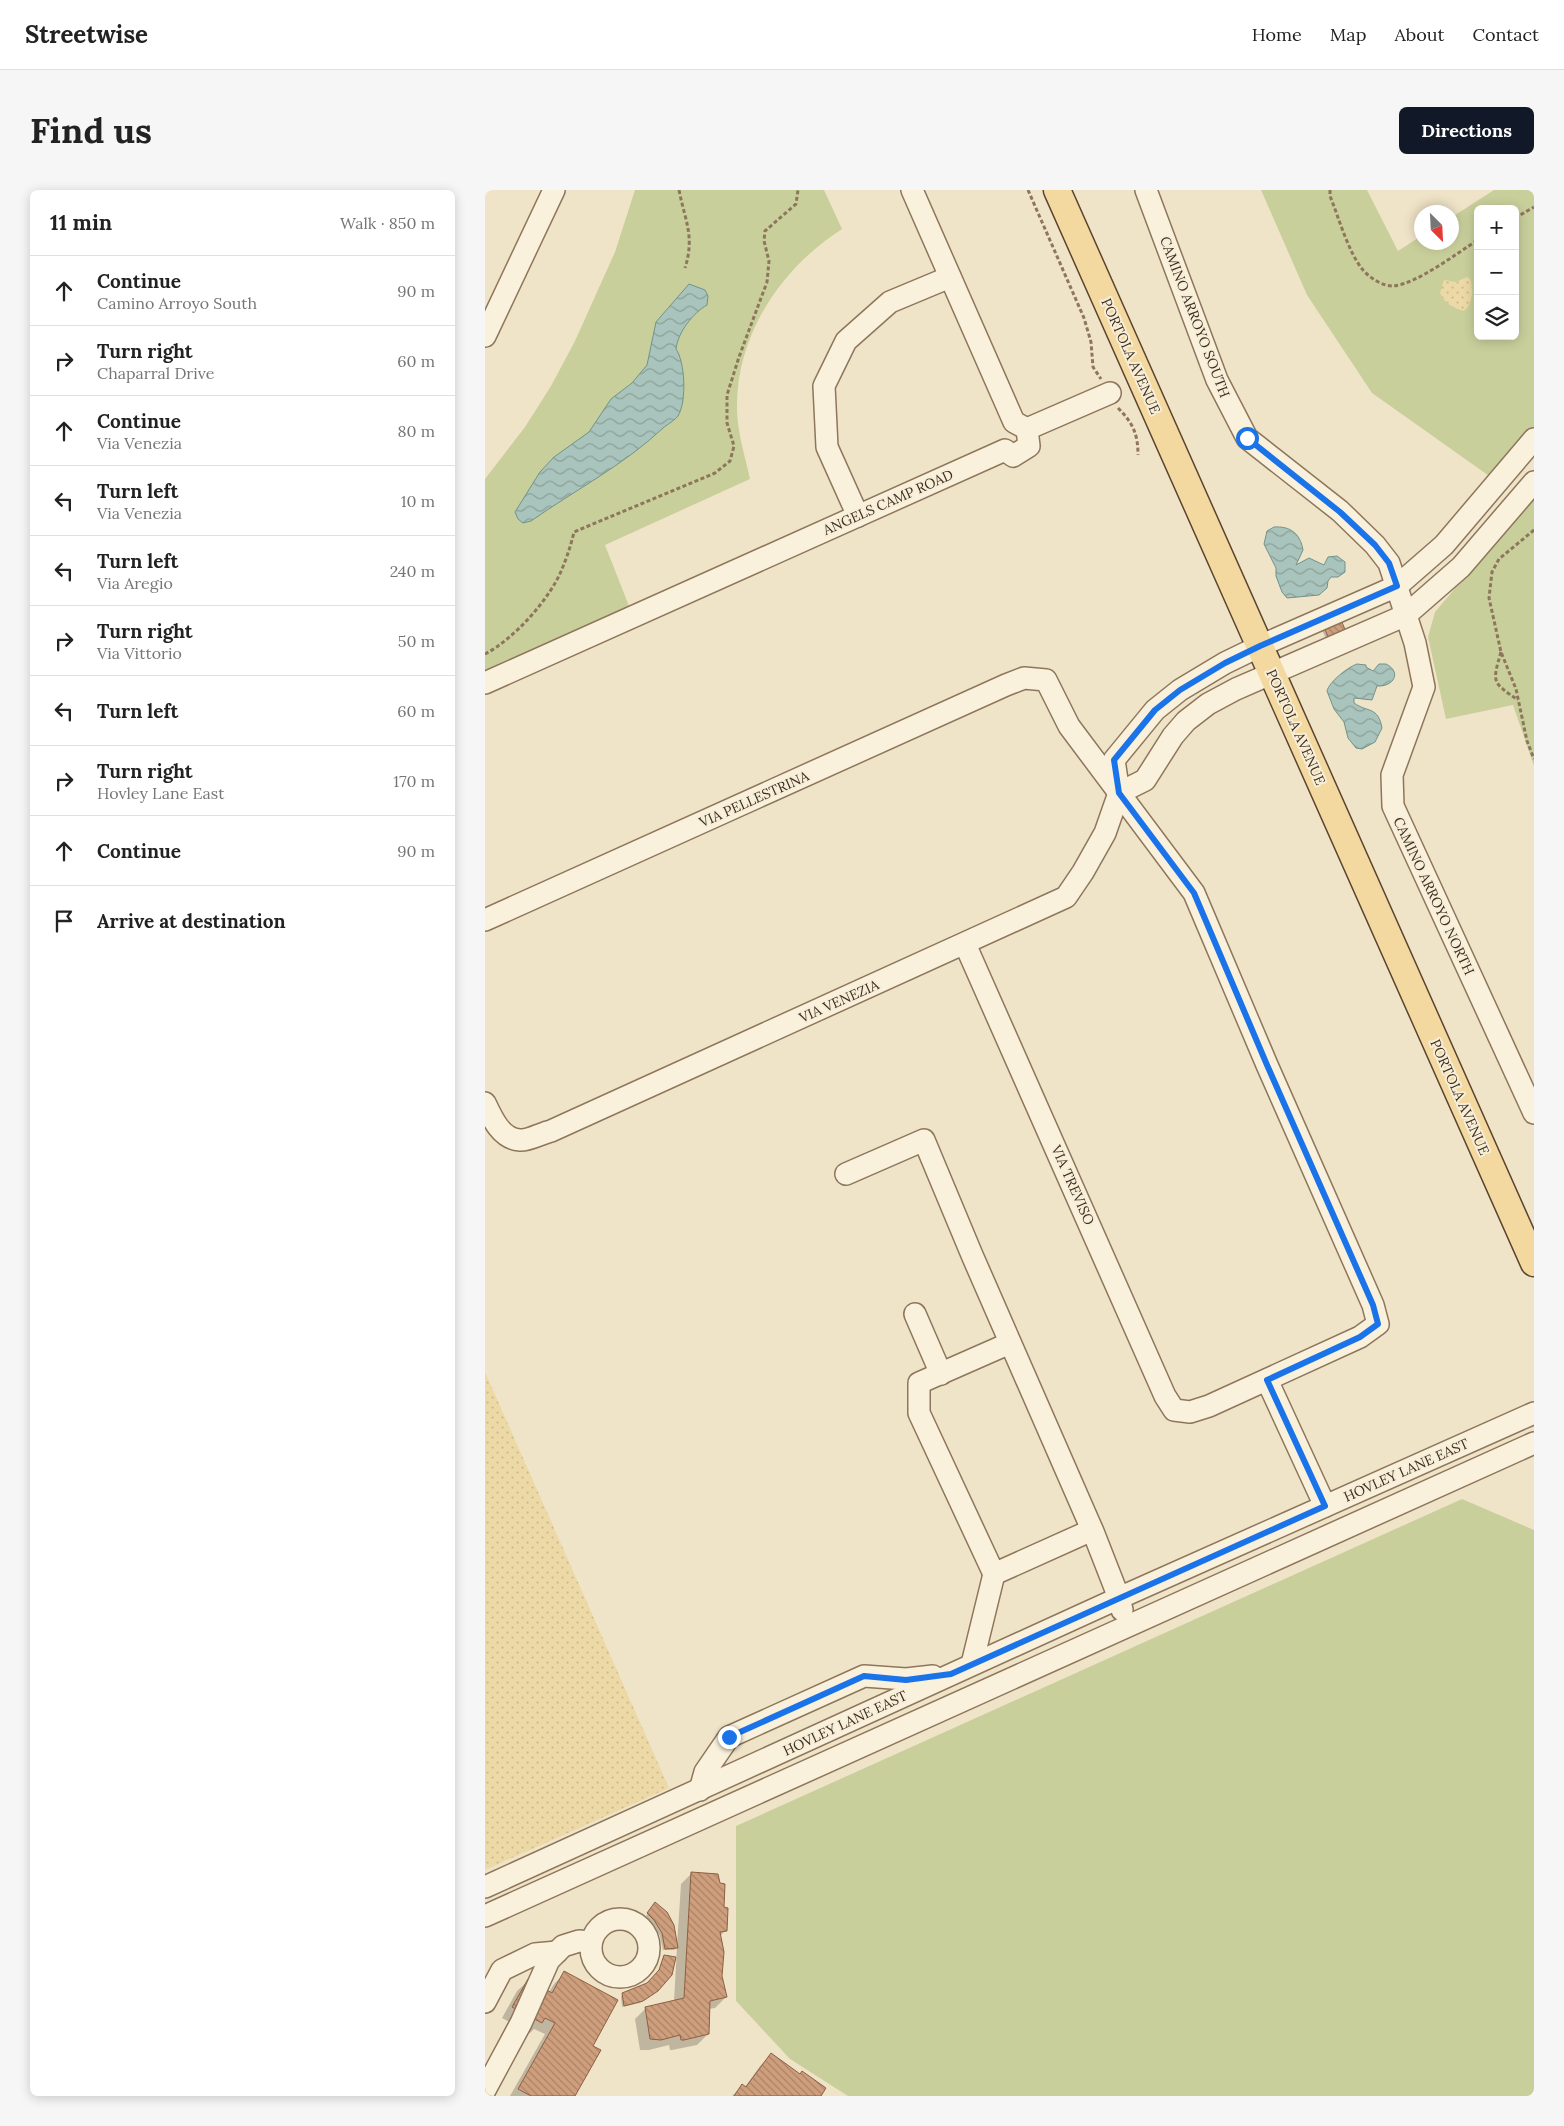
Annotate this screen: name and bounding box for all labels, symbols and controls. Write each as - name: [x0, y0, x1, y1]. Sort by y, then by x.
- text: Streetwise: [25, 19, 148, 50]
- text: Home: [1252, 23, 1302, 46]
- text: Map: [1330, 23, 1366, 46]
- text: About: [1394, 23, 1444, 46]
- text: Contact: [1472, 23, 1539, 46]
- button: Directions: [1399, 107, 1534, 154]
- text: Find us: [30, 108, 152, 153]
- north arrow: [1414, 205, 1459, 250]
- map controls: [1474, 205, 1519, 340]
- button: +: [1474, 205, 1519, 250]
- text: 11 min: [50, 209, 112, 236]
- text: Walk · 850 m: [340, 213, 435, 233]
- street label: CAMINO ARROYO SOUTH: [1156, 234, 1234, 400]
- button: −: [1474, 250, 1519, 295]
- text: Continue: [97, 269, 181, 293]
- icon: ahead: [50, 277, 78, 305]
- text: 90 m: [397, 281, 435, 301]
- text: Camino Arroyo South: [97, 293, 257, 313]
- street label: PORTOLA AVENUE: [1097, 295, 1165, 417]
- button: layers: [1474, 295, 1519, 340]
- text: Turn right: [97, 339, 193, 363]
- icon: right: [50, 347, 78, 375]
- text: 60 m: [397, 351, 435, 371]
- text: Chaparral Drive: [97, 363, 214, 383]
- text: Continue: [97, 409, 181, 433]
- icon: ahead: [50, 417, 78, 445]
- text: 80 m: [398, 421, 435, 441]
- route start: [1236, 427, 1259, 450]
- text: Via Venezia: [97, 433, 182, 453]
- street label: ANGELS CAMP ROAD: [819, 465, 956, 539]
- text: Turn left: [97, 479, 178, 503]
- icon: left: [50, 487, 78, 515]
- text: 10 m: [401, 491, 435, 511]
- text: Via Venezia: [97, 503, 182, 523]
- text: Turn left: [97, 549, 178, 573]
- icon: left: [50, 557, 78, 585]
- text: 240 m: [390, 561, 435, 581]
- text: Via Aregio: [97, 573, 173, 593]
- text: Turn right: [97, 619, 193, 643]
- icon: right: [50, 627, 78, 655]
- text: 50 m: [398, 631, 435, 651]
- text: Via Vittorio: [97, 643, 182, 663]
- street label: PORTOLA AVENUE: [1262, 666, 1330, 788]
- icon: left: [50, 697, 78, 725]
- text: Turn left: [97, 699, 178, 723]
- text: 60 m: [397, 701, 435, 721]
- text: Turn right: [97, 759, 193, 783]
- icon: right: [50, 767, 78, 795]
- street label: VIA PELLESTRINA: [695, 767, 812, 832]
- text: 170 m: [393, 771, 435, 791]
- text: Hovley Lane East: [97, 783, 224, 803]
- street label: CAMINO ARROYO NORTH: [1389, 814, 1479, 978]
- icon: ahead: [50, 837, 78, 865]
- text: Continue: [97, 839, 181, 863]
- text: 90 m: [397, 841, 435, 861]
- icon: arrive: [50, 907, 78, 935]
- text: Arrive at destination: [97, 909, 286, 933]
- street label: VIA VENEZIA: [795, 975, 882, 1027]
- street label: PORTOLA AVENUE: [1426, 1036, 1494, 1158]
- street label: VIA TREVISO: [1047, 1141, 1099, 1228]
- street label: HOVLEY LANE EAST: [1341, 1434, 1471, 1506]
- street label: HOVLEY LANE EAST: [780, 1686, 910, 1760]
- route end: [718, 1726, 741, 1749]

